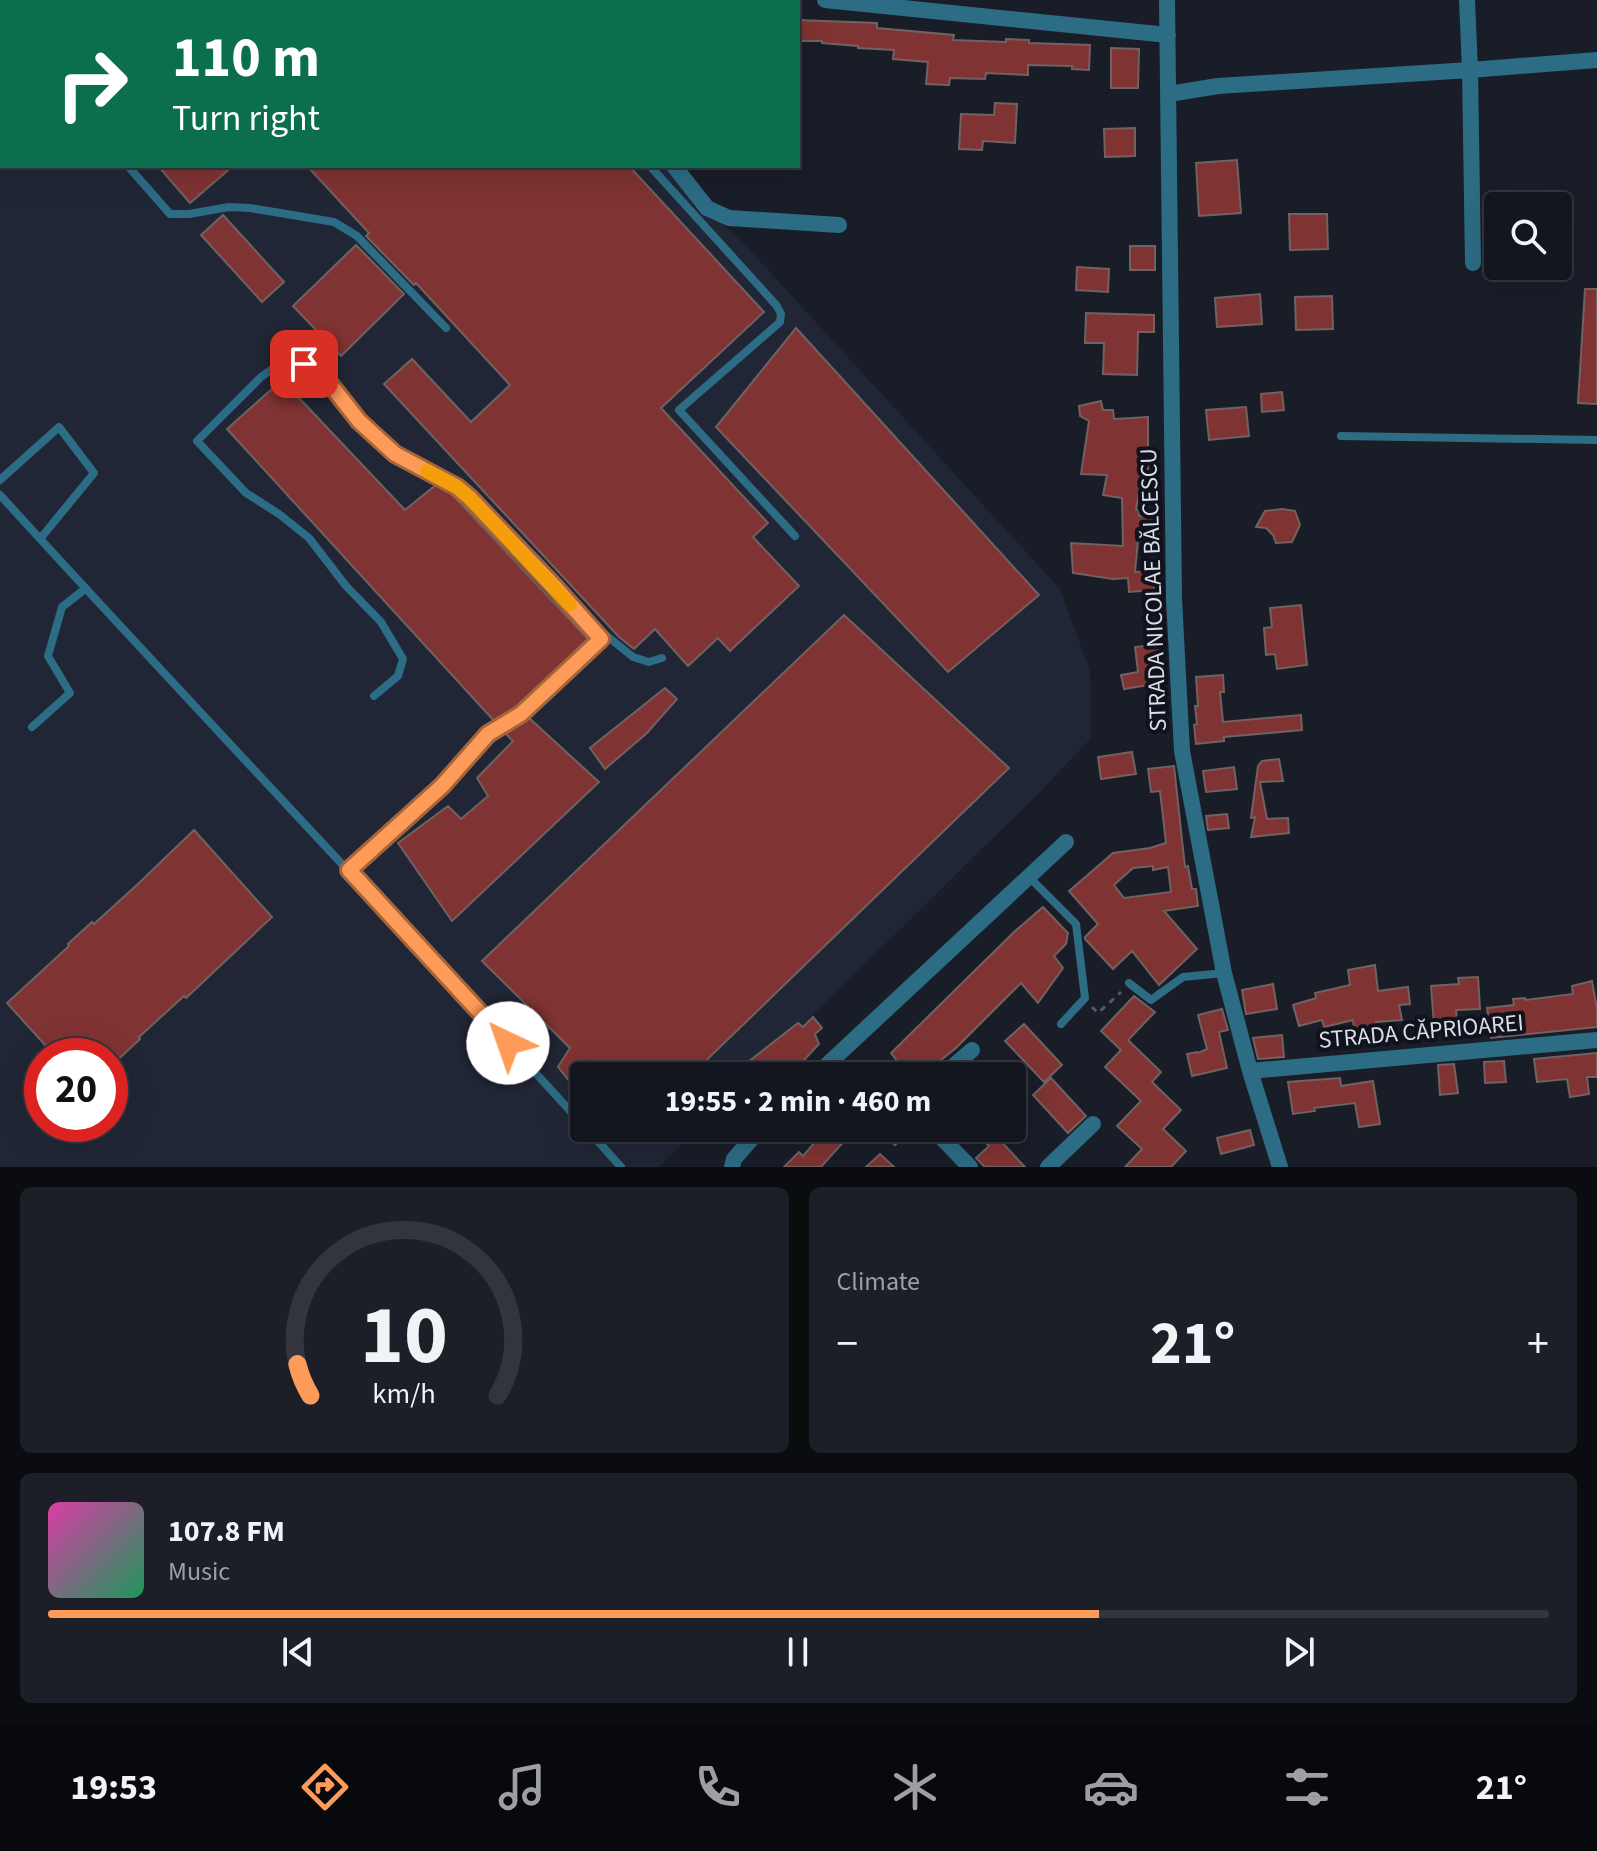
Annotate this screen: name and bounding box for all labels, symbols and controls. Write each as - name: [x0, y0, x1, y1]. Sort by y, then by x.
- text: 110 m: [172, 19, 320, 98]
- icon: right: [40, 32, 144, 136]
- text: Turn right: [172, 93, 320, 144]
- map controls: [1484, 192, 1572, 280]
- button: search: [1484, 192, 1572, 280]
- pin: [270, 330, 338, 398]
- icon: arrive: [282, 342, 326, 386]
- street label: STRADA NICOLAE BĂLCESCU: [1131, 448, 1176, 732]
- position arrow: [466, 1001, 550, 1085]
- street label: STRADA CĂPRIOAREI: [1317, 1005, 1525, 1058]
- speed limit sign: 20: [24, 1038, 128, 1142]
- text: 19:55 · 2 min · 460 m: [665, 1080, 931, 1123]
- text: Climate: [837, 1263, 920, 1300]
- text: 10: [360, 1277, 448, 1395]
- text: 21°: [1150, 1302, 1235, 1387]
- text: −: [837, 1313, 858, 1376]
- text: +: [1527, 1313, 1549, 1376]
- text: km/h: [373, 1374, 436, 1414]
- text: 107.8 FM: [168, 1510, 285, 1553]
- text: Music: [168, 1553, 230, 1590]
- icon: previous: [276, 1630, 320, 1674]
- icon: pause: [776, 1630, 820, 1674]
- icon: next: [1277, 1630, 1321, 1674]
- icon: directions: [297, 1759, 353, 1815]
- icon: music: [494, 1759, 550, 1815]
- icon: phone: [690, 1759, 746, 1815]
- icon: climate: [887, 1759, 943, 1815]
- icon: car: [1083, 1759, 1139, 1815]
- icon: filters: [1279, 1759, 1335, 1815]
- text: 19:53: [70, 1762, 157, 1813]
- text: 21°: [1476, 1762, 1527, 1813]

